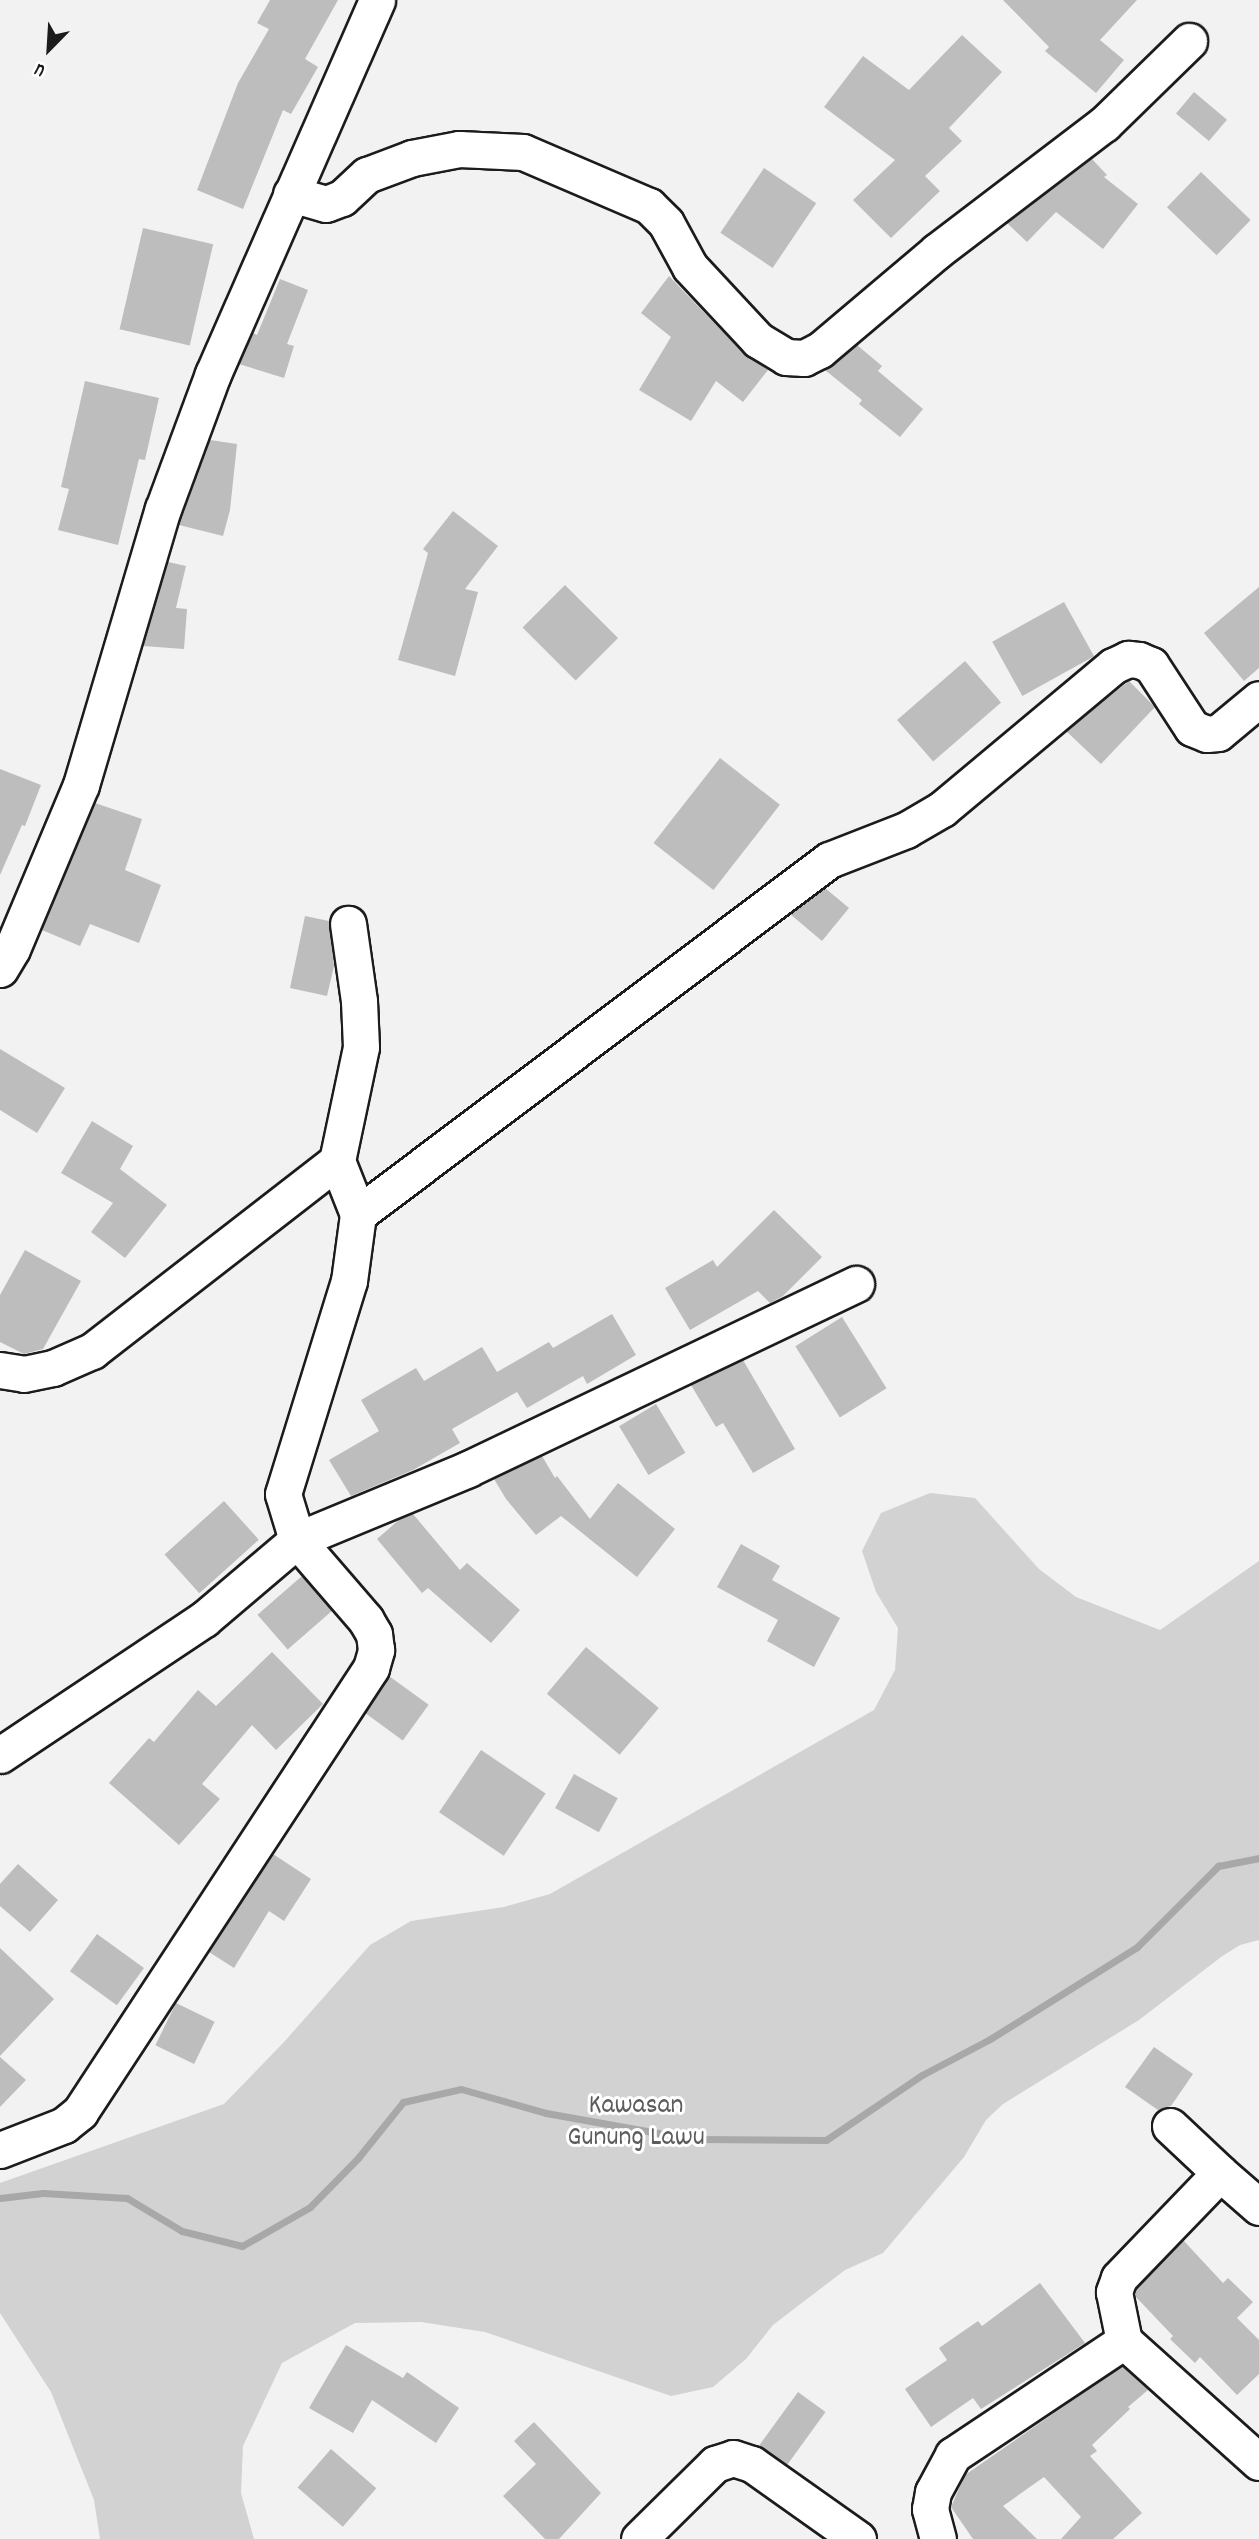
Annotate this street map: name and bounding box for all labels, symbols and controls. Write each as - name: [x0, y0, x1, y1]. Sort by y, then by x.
- north arrow: [14, 14, 84, 84]
- text: U: [31, 54, 50, 83]
- park label: Kawasan Gunung Lawu: [567, 2090, 705, 2156]

